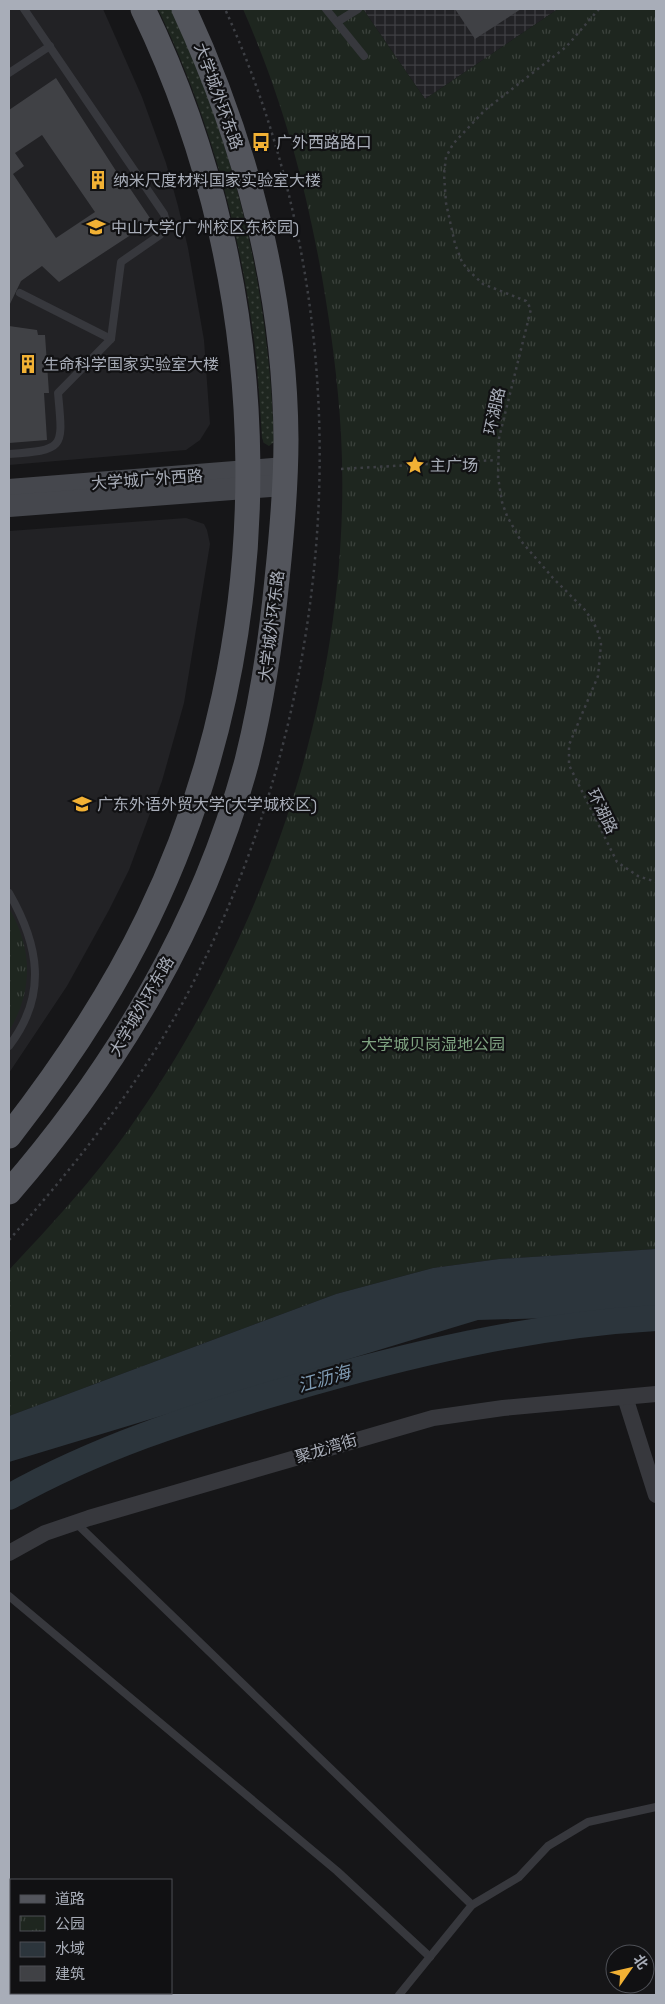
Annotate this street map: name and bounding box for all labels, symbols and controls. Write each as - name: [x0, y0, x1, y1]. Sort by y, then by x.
- street label: 大学城外环东路: [190, 40, 248, 152]
- bus stop icon: 广外西路路口: [250, 131, 272, 153]
- place label: 广外西路路口: [276, 132, 372, 153]
- building icon: 纳米尺度材料国家实验室大楼: [87, 169, 109, 191]
- place label: 纳米尺度材料国家实验室大楼: [113, 170, 321, 191]
- school or university icon: 中山大学(广州校区东校园): [85, 216, 107, 238]
- place label: 中山大学(广州校区东校园): [111, 217, 299, 238]
- building icon: 生命科学国家实验室大楼: [17, 353, 39, 375]
- place label: 生命科学国家实验室大楼: [43, 354, 219, 375]
- street label: 环湖路: [479, 385, 510, 437]
- place icon: 主广场: [404, 454, 426, 476]
- place label: 主广场: [430, 455, 478, 476]
- street label: 大学城广外西路: [90, 465, 204, 494]
- street label: 大学城外环东路: [254, 569, 289, 683]
- street label: 环湖路: [583, 785, 623, 837]
- school or university icon: 广东外语外贸大学(大学城校区): [71, 793, 93, 815]
- place label: 广东外语外贸大学(大学城校区): [97, 794, 317, 815]
- street label: 大学城外环东路: [104, 952, 179, 1060]
- park label: 大学城贝岗湿地公园: [361, 1034, 505, 1055]
- water label: 江沥海: [295, 1359, 356, 1397]
- street label: 聚龙湾街: [292, 1429, 360, 1468]
- legend: [10, 1879, 172, 1994]
- text: 道路: [55, 1889, 85, 1908]
- text: 公园: [55, 1914, 85, 1933]
- text: 水域: [55, 1939, 85, 1958]
- north arrow: [605, 1944, 655, 1994]
- text: 北: [629, 1951, 652, 1973]
- text: 建筑: [55, 1964, 85, 1983]

